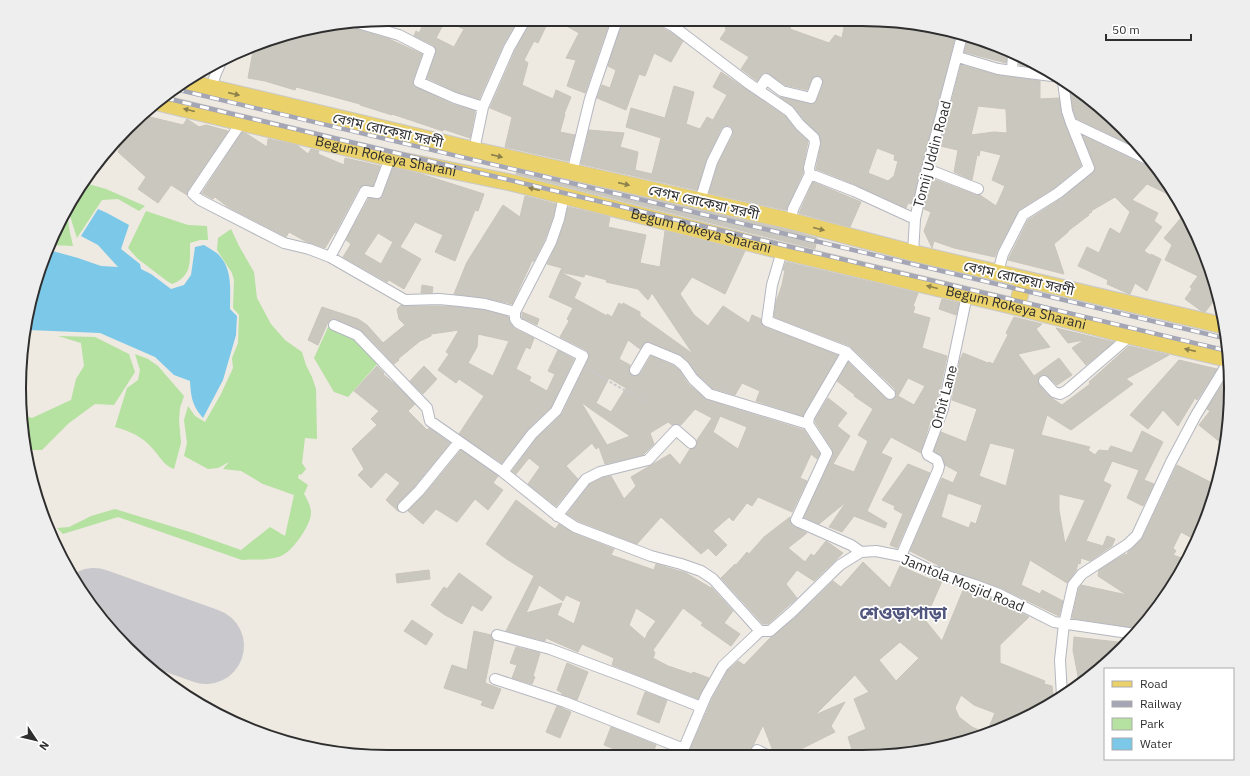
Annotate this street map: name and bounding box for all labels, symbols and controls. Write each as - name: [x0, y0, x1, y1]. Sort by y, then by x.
- scale bar: [1106, 16, 1191, 42]
- text: 50 m: [1112, 22, 1140, 37]
- one-way arrow: [228, 91, 240, 97]
- street label: Tomij Uddin Road: [909, 98, 955, 210]
- one-way arrow: [183, 107, 195, 113]
- street label: বেগম রোকেয়া সরণী: [331, 109, 445, 152]
- street label: Begum Rokeya Sharani: [313, 131, 458, 180]
- one-way arrow: [491, 153, 503, 159]
- street label: বেগম রোকেয়া সরণী: [647, 181, 761, 224]
- one-way arrow: [618, 182, 630, 188]
- one-way arrow: [528, 186, 540, 192]
- street label: Begum Rokeya Sharani: [629, 204, 773, 257]
- one-way arrow: [813, 226, 825, 232]
- street label: বেগম রোকেয়া সরণী: [962, 257, 1076, 300]
- street label: Begum Rokeya Sharani: [944, 281, 1088, 333]
- one-way arrow: [926, 283, 938, 289]
- one-way arrow: [1184, 347, 1196, 353]
- street label: Orbit Lane: [927, 363, 961, 431]
- street label: Jamtola Mosjid Road: [899, 550, 1027, 616]
- district label: শেওড়াপাড়া: [859, 601, 948, 624]
- legend: [1104, 668, 1234, 760]
- text: Road: [1140, 676, 1168, 691]
- text: Railway: [1140, 696, 1182, 711]
- text: Park: [1140, 716, 1165, 731]
- north arrow: [16, 720, 56, 760]
- text: Water: [1140, 736, 1173, 751]
- text: N: [36, 738, 52, 753]

